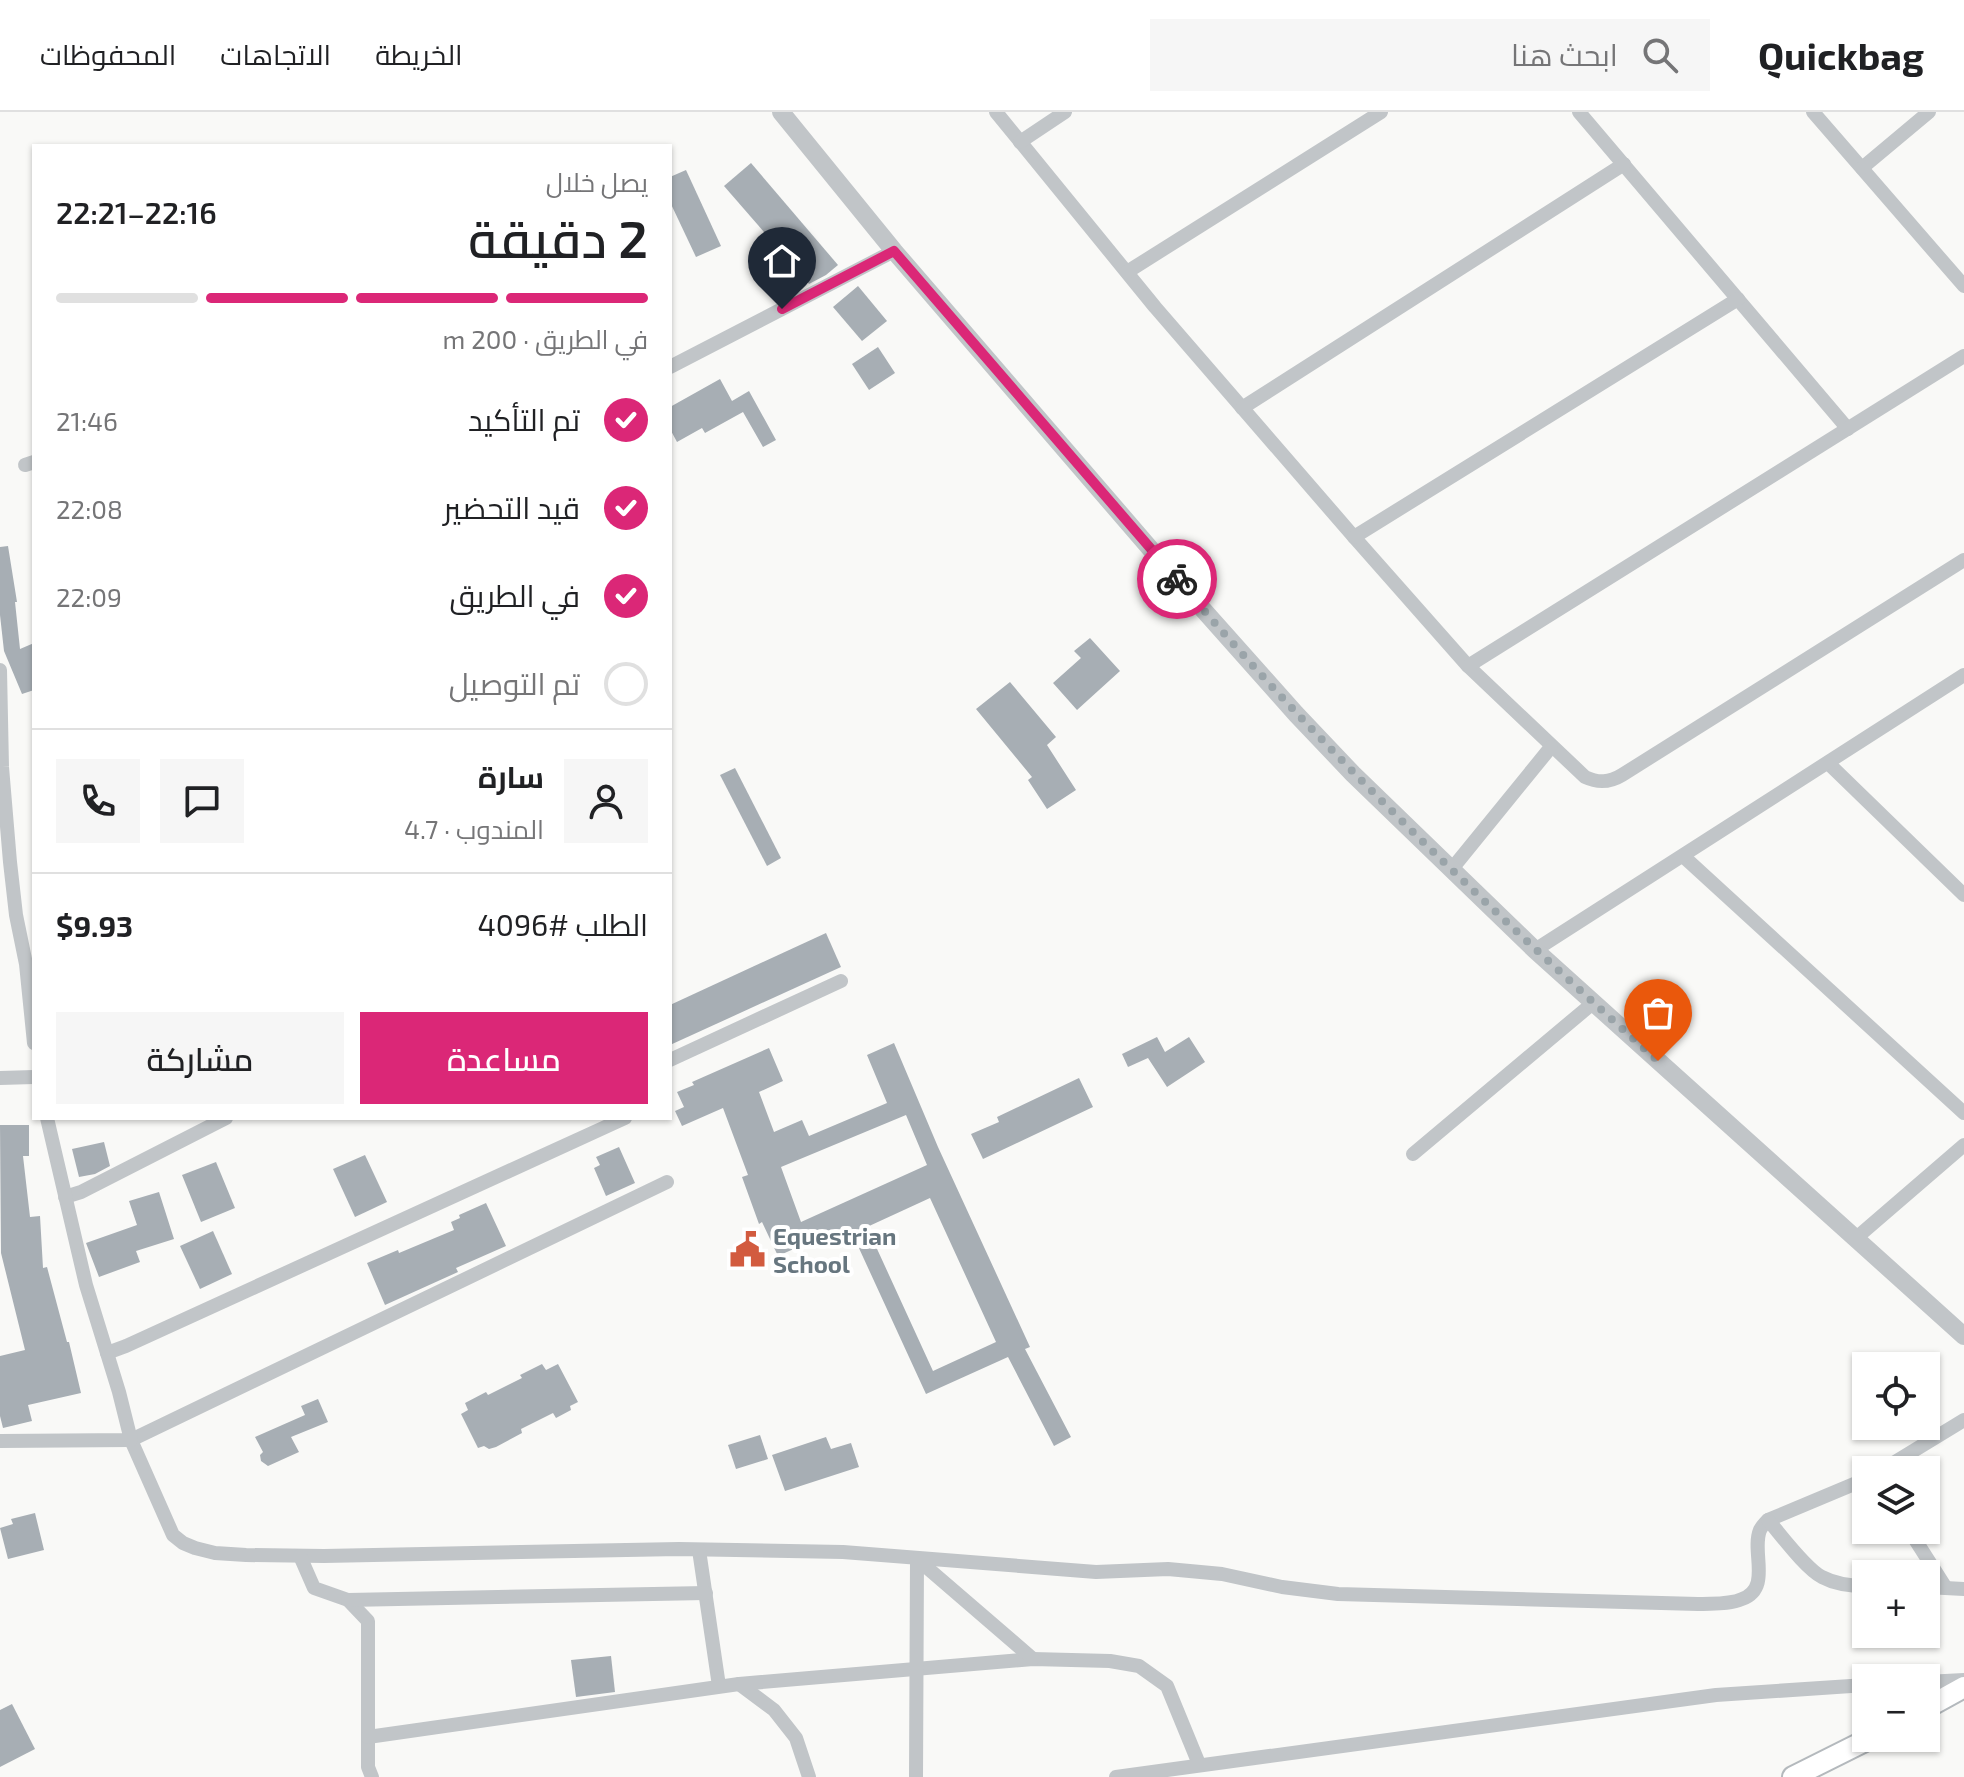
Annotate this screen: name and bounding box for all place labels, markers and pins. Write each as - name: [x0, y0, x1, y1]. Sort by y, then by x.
- pin: [748, 227, 816, 309]
- pin: [1624, 979, 1692, 1061]
- place label: Equestrian School: [773, 1221, 896, 1278]
- public building icon: Equestrian School: [728, 1230, 766, 1268]

